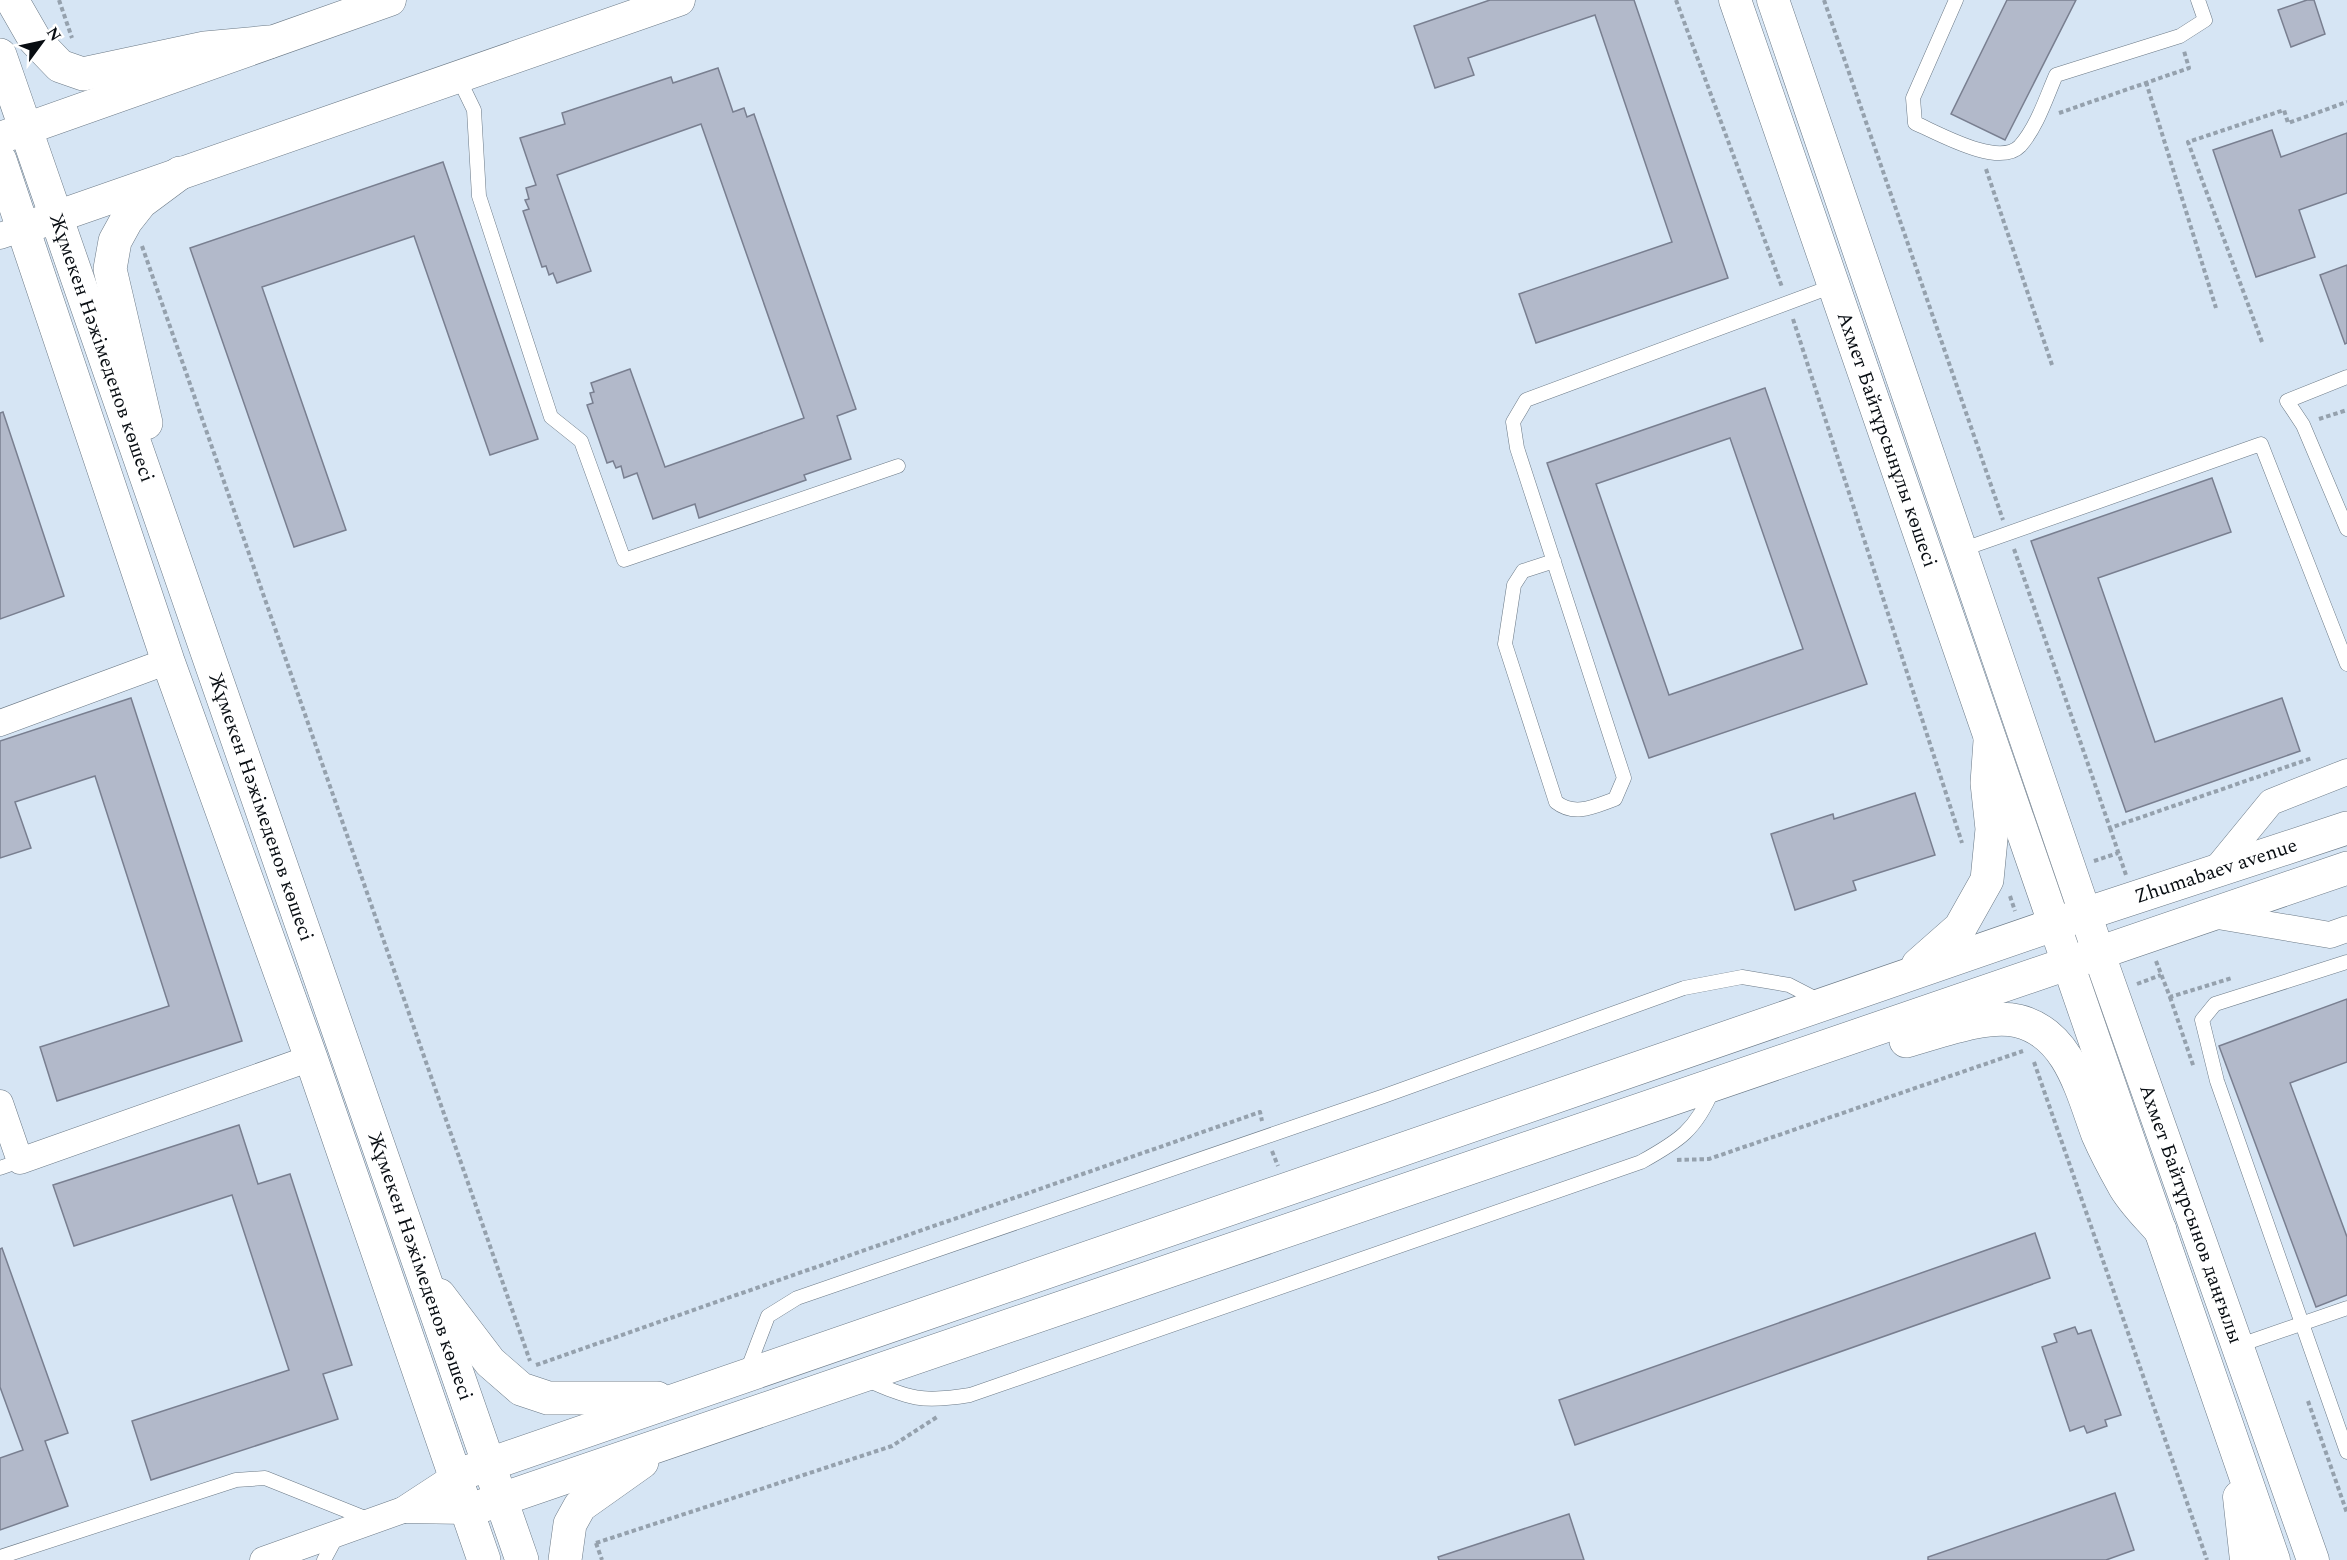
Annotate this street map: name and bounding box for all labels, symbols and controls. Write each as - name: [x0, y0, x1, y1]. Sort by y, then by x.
- north arrow: [12, 12, 72, 72]
- text: N: [40, 22, 67, 46]
- street label: Жұмекен Нәжімеденов көшесі: [41, 209, 162, 486]
- street label: Ахмет Байтұрсынұлы көшесі: [1829, 308, 1945, 571]
- street label: Жұмекен Нәжімеденов көшесі: [200, 669, 321, 945]
- street label: Zhumabaev avenue: [2131, 830, 2301, 912]
- street label: Ахмет Байтұрсынов даңғылы: [2131, 1080, 2250, 1348]
- street label: Жұмекен Нәжімеденов көшесі: [360, 1128, 481, 1405]

